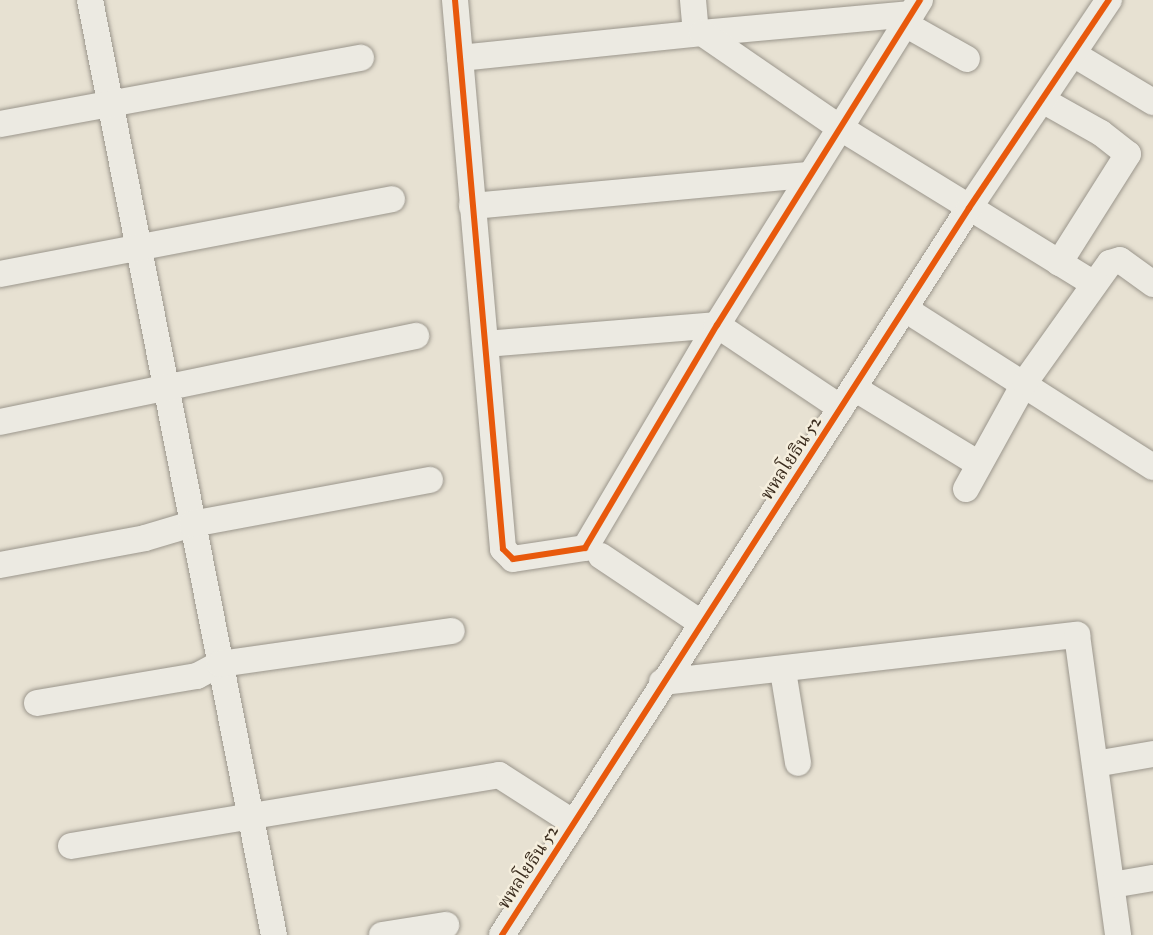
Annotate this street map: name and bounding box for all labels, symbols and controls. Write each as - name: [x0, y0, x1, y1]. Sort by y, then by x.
- street label: พหลโยธิน 52: [756, 412, 826, 504]
- street label: พหลโยธิน 52: [493, 821, 563, 913]

